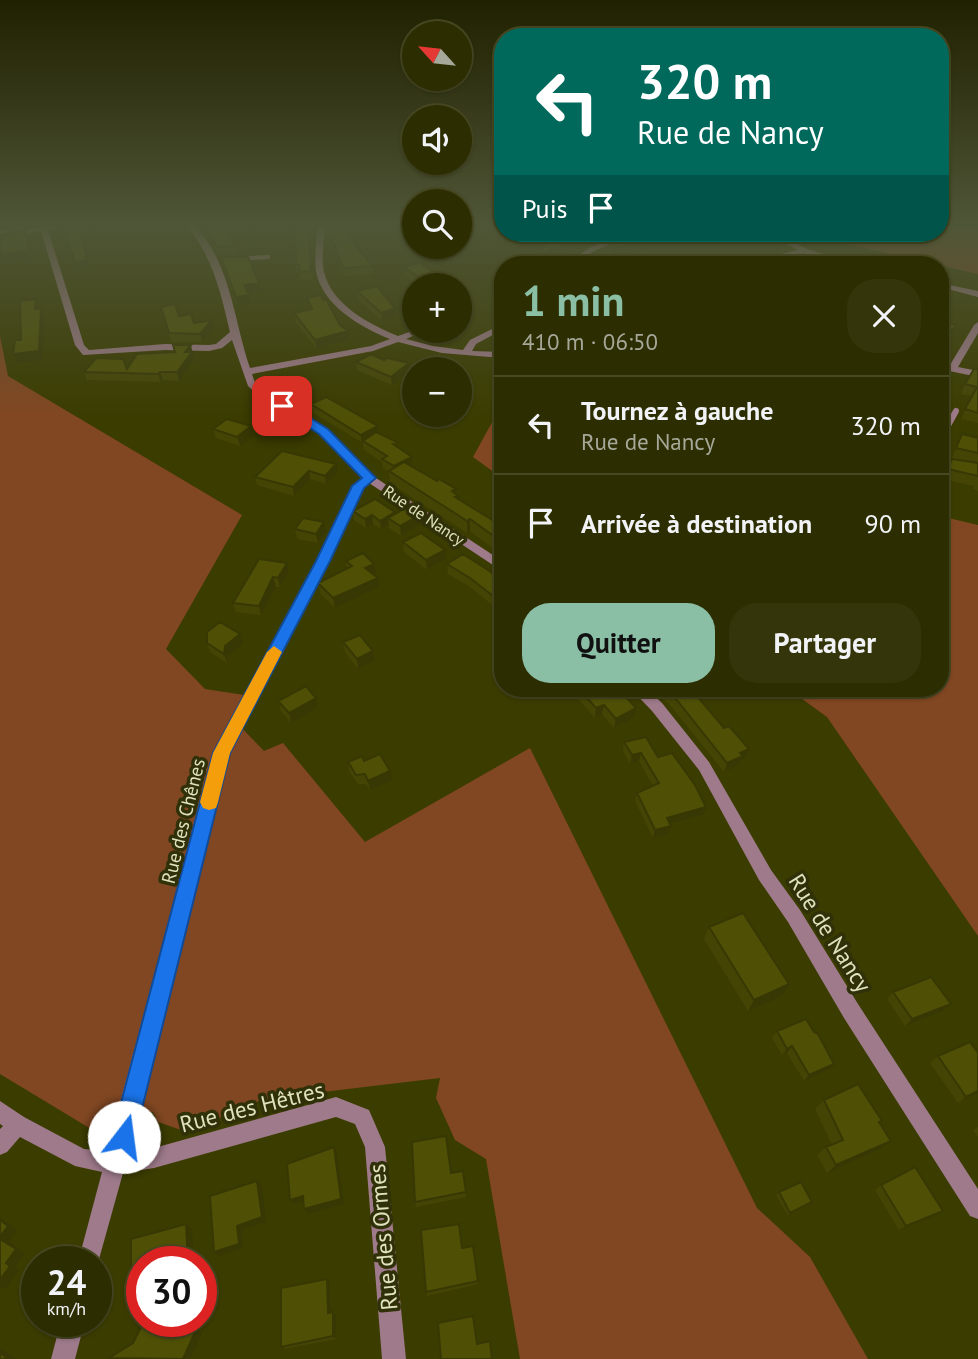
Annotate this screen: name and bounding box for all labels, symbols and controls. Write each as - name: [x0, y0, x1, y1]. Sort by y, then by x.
- north arrow: [402, 21, 472, 91]
- map controls: [402, 21, 472, 427]
- text: 320 m: [637, 49, 772, 113]
- icon: left: [522, 56, 613, 147]
- button: sound: [402, 105, 472, 175]
- text: Rue de Nancy: [637, 111, 824, 153]
- button: search: [402, 189, 472, 259]
- icon: arrive: [582, 189, 620, 227]
- text: Puis: [522, 192, 568, 225]
- button: +: [402, 273, 472, 343]
- text: 1 min: [522, 273, 624, 328]
- button: close: [847, 279, 921, 353]
- text: 410 m · 06:50: [522, 327, 658, 356]
- button: −: [402, 357, 472, 427]
- pin: [252, 376, 312, 436]
- icon: arrive: [263, 387, 301, 425]
- text: Tournez à gauche: [581, 394, 773, 427]
- icon: left: [522, 406, 560, 444]
- text: 320 m: [850, 409, 921, 442]
- text: Rue de Nancy: [581, 427, 715, 456]
- street label: Rue de Nancy: [380, 481, 469, 550]
- icon: arrive: [522, 504, 560, 542]
- text: Arrivée à destination: [581, 507, 812, 540]
- text: 90 m: [865, 507, 921, 540]
- button: Quitter: [522, 603, 715, 683]
- button: Partager: [729, 603, 921, 683]
- street label: Rue des Chênes: [156, 756, 210, 886]
- street label: Rue de Nancy: [783, 868, 878, 998]
- street label: Rue des Hêtres: [177, 1075, 327, 1138]
- position arrow: [87, 1100, 161, 1174]
- street label: Rue des Ormes: [362, 1162, 403, 1312]
- speed limit sign: 30: [126, 1246, 217, 1337]
- text: 24: [47, 1259, 86, 1305]
- text: km/h: [47, 1297, 86, 1320]

